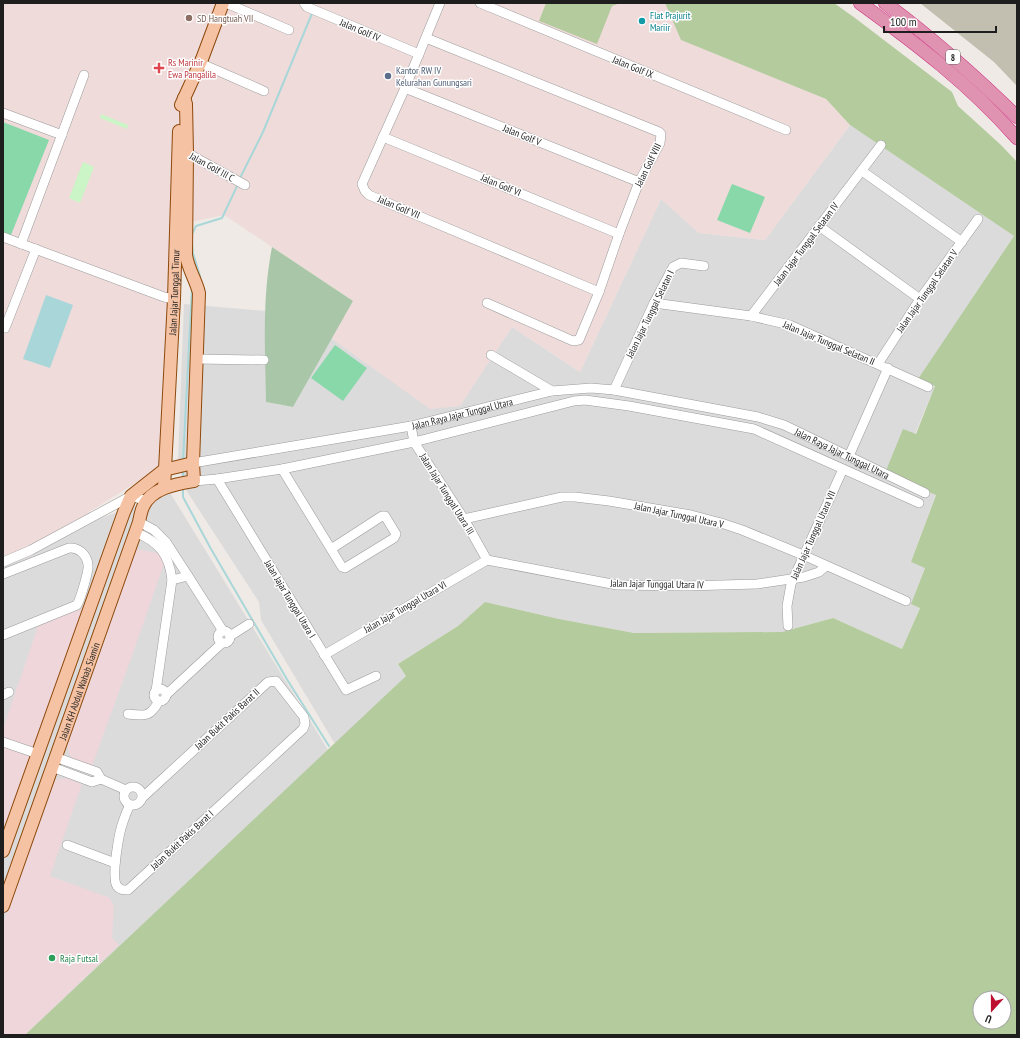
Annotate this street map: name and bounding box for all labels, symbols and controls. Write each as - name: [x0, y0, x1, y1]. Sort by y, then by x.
- scale bar: [884, 8, 996, 34]
- place label: Flat Prajurit Mariir: [650, 9, 691, 34]
- place label: SD Hangtuah VII: [197, 12, 253, 25]
- marker: SD Hangtuah VII: [184, 13, 194, 23]
- text: 100 m: [890, 14, 917, 29]
- street label: Jalan Golf IV: [337, 15, 382, 44]
- marker: Flat Prajurit Mariir: [637, 16, 647, 26]
- road number: 8: [946, 50, 960, 64]
- street label: Jalan Golf IX: [610, 53, 655, 81]
- place label: Rs Marinir Ewa Pangalila: [168, 56, 216, 81]
- marker: Rs Marinir Ewa Pangalila: [153, 62, 165, 74]
- place label: Kantor RW IV Kelurahan Gunungsari: [396, 64, 472, 89]
- marker: Kantor RW IV Kelurahan Gunungsari: [383, 71, 393, 81]
- street label: Jalan Golf V: [500, 121, 543, 149]
- street label: Jalan Golf VIII: [631, 141, 664, 190]
- street label: Jalan Golf III C: [186, 149, 237, 185]
- street label: Jalan Golf VI: [478, 170, 523, 199]
- street label: Jalan Golf VII: [375, 192, 422, 222]
- street label: Jalan Jajar Tunggal Selatan IV: [770, 200, 842, 289]
- street label: Jalan Jajar Tunggal Selatan V: [893, 247, 961, 336]
- street label: Jalan Jajar Tunggal Timur: [166, 249, 182, 337]
- street label: Jalan Jajar Tunggal Selatan I: [623, 268, 677, 361]
- street label: Jalan Jajar Tunggal Selatan II: [780, 317, 877, 368]
- street label: Jalan Raya Jajar Tunggal Utara: [410, 394, 514, 432]
- street label: Jalan Raya Jajar Tunggal Utara: [792, 424, 892, 481]
- street label: Jalan Jajar Tunggal Utara III: [416, 450, 477, 537]
- street label: Jalan Jajar Tunggal Utara VII: [787, 489, 838, 582]
- street label: Jalan Jajar Tunggal Utara V: [632, 499, 725, 531]
- street label: Jalan Jajar Tunggal Utara I: [261, 557, 318, 640]
- street label: Jalan Jajar Tunggal Utara IV: [609, 577, 704, 591]
- street label: Jalan Jajar Tunggal Utara VI: [360, 578, 449, 636]
- street label: Jalan KH Abdul Wahab Siamin: [56, 641, 102, 742]
- street label: Jalan Bukit Pakis Barat II: [191, 686, 262, 753]
- street label: Jalan Bukit Pakis Barat I: [147, 807, 216, 873]
- place label: Raja Futsal: [60, 952, 99, 965]
- marker: Raja Futsal: [47, 953, 57, 963]
- north arrow: [972, 990, 1012, 1030]
- text: U: [983, 1012, 994, 1027]

